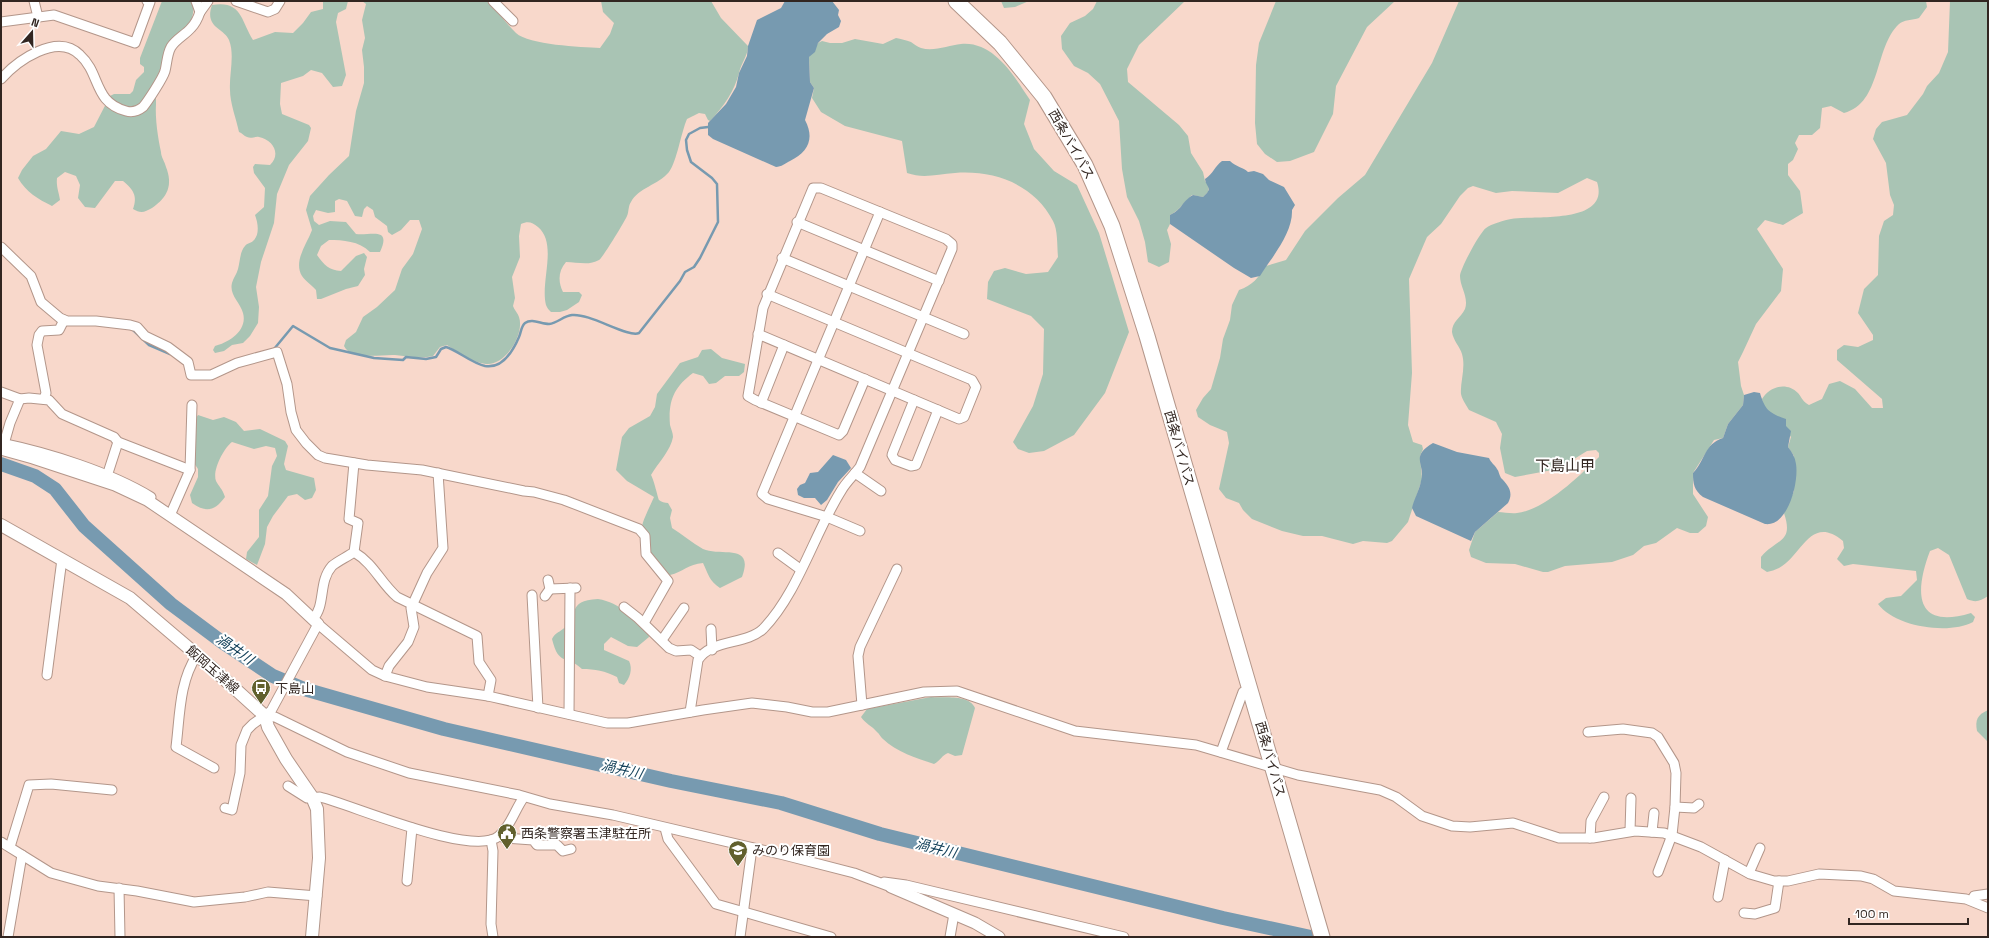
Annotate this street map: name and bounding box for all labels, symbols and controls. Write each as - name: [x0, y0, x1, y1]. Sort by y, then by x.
- north arrow: [12, 12, 52, 52]
- text: N: [30, 15, 41, 30]
- street label: 西条バイパス: [1045, 106, 1098, 182]
- street label: 西条バイパス: [1161, 408, 1198, 488]
- district label: 下島山甲: [1535, 456, 1595, 475]
- water label: 渦井川: [213, 630, 259, 670]
- street label: 飯岡玉津線: [183, 642, 243, 697]
- bus stop icon: 下島山: [250, 677, 272, 705]
- place label: 下島山: [275, 680, 314, 697]
- street label: 西条バイパス: [1252, 719, 1289, 799]
- water label: 渦井川: [600, 756, 646, 783]
- public building icon: 西条警察署玉津駐在所: [496, 822, 518, 850]
- place label: 西条警察署玉津駐在所: [521, 825, 651, 842]
- water label: 渦井川: [913, 834, 960, 862]
- school or university icon: みのり保育園: [727, 839, 749, 867]
- place label: みのり保育園: [752, 842, 830, 859]
- scale bar: [1849, 900, 1968, 926]
- text: 100 m: [1855, 906, 1889, 922]

